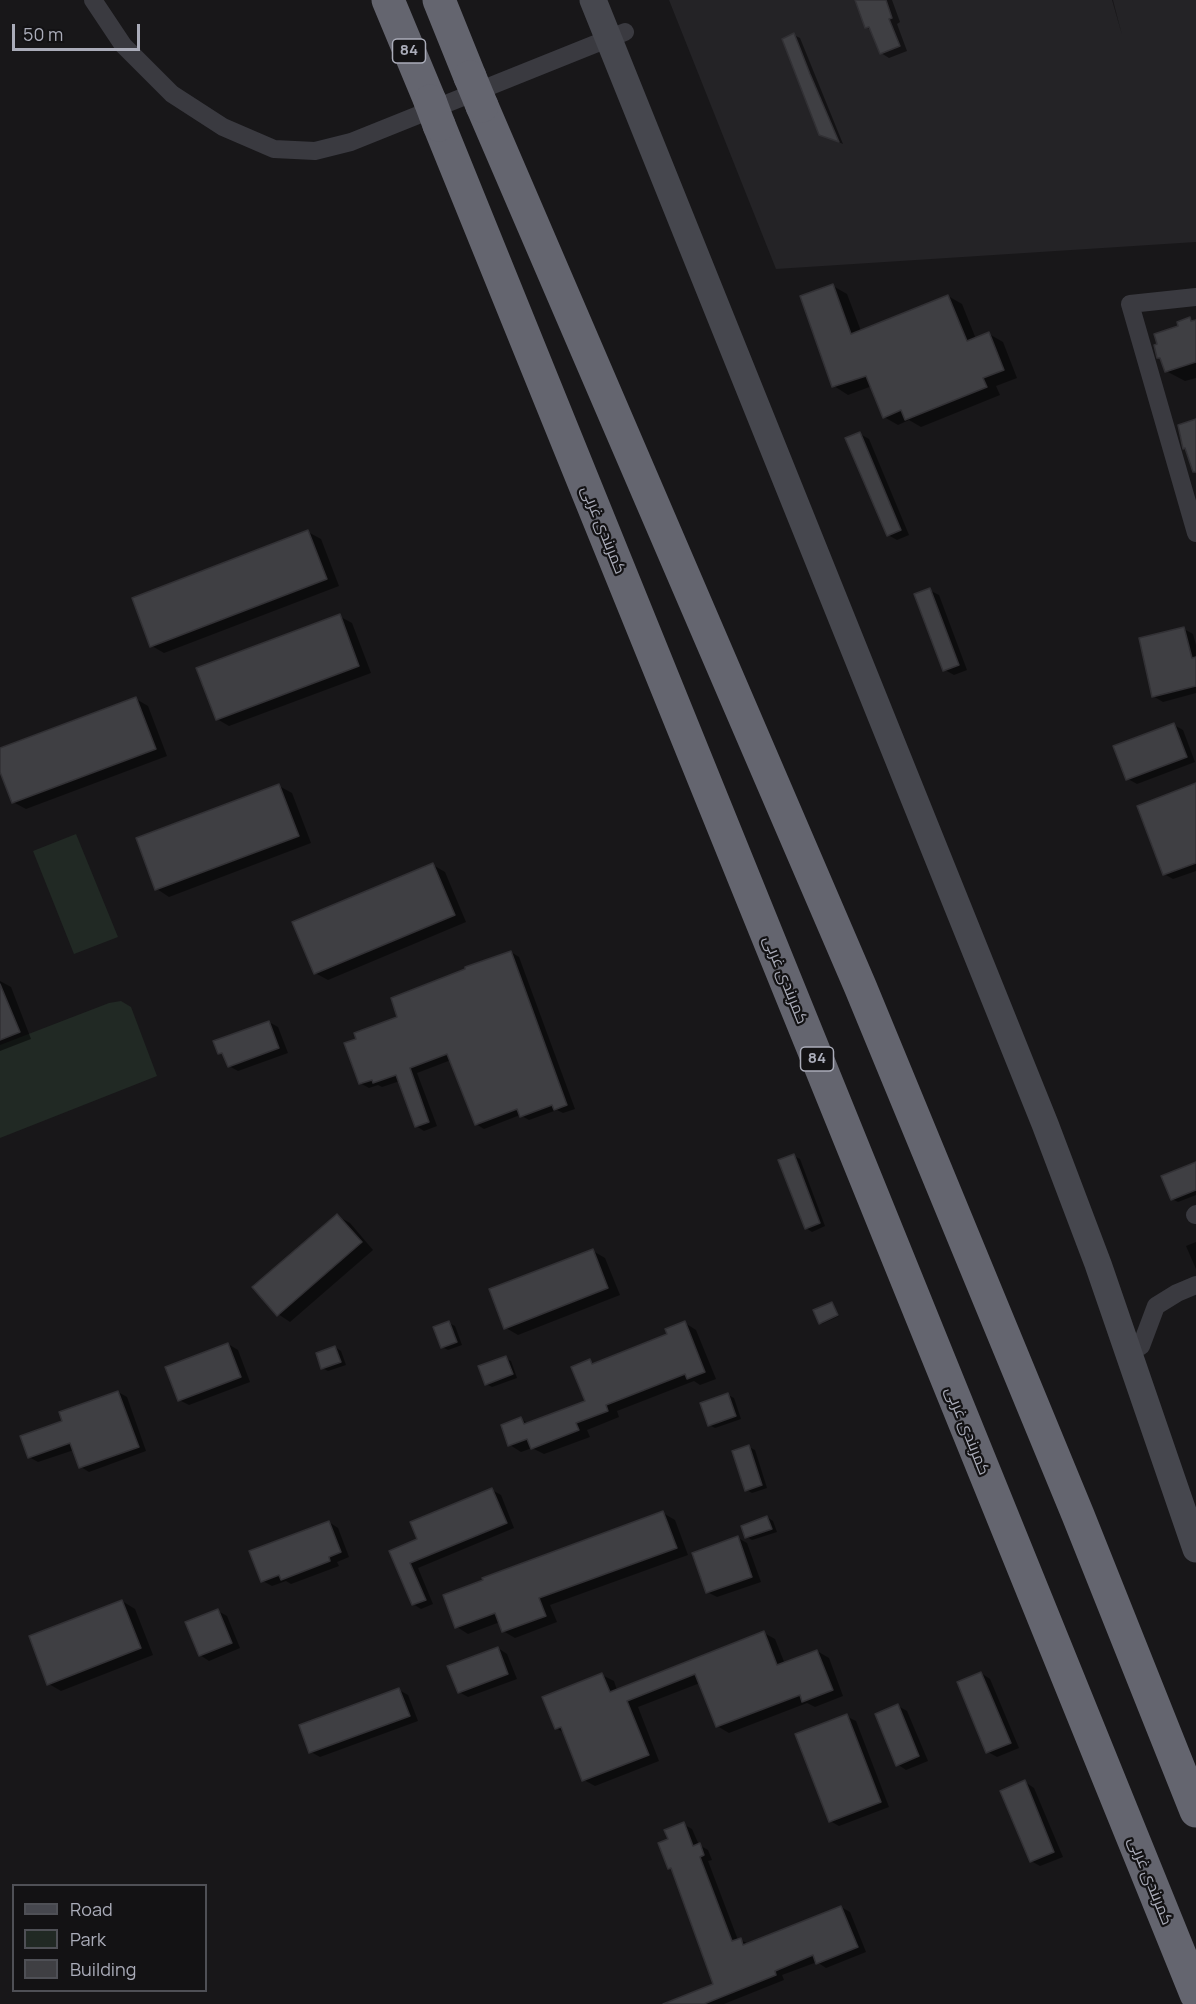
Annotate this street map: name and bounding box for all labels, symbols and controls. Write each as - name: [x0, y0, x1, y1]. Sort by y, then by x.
- scale bar: [15, 12, 142, 50]
- text: 50 m: [23, 22, 63, 46]
- road number: 84: [392, 39, 426, 63]
- street label: کمربندی غربی: [577, 483, 629, 577]
- street label: کمربندی غربی: [759, 933, 811, 1027]
- road number: 84: [800, 1047, 834, 1071]
- street label: کمربندی غربی: [941, 1384, 993, 1478]
- street label: کمربندی غربی: [1124, 1834, 1176, 1928]
- legend: [12, 1884, 207, 1992]
- text: Road: [70, 1897, 113, 1921]
- text: Park: [70, 1927, 106, 1951]
- text: Building: [70, 1957, 136, 1981]

